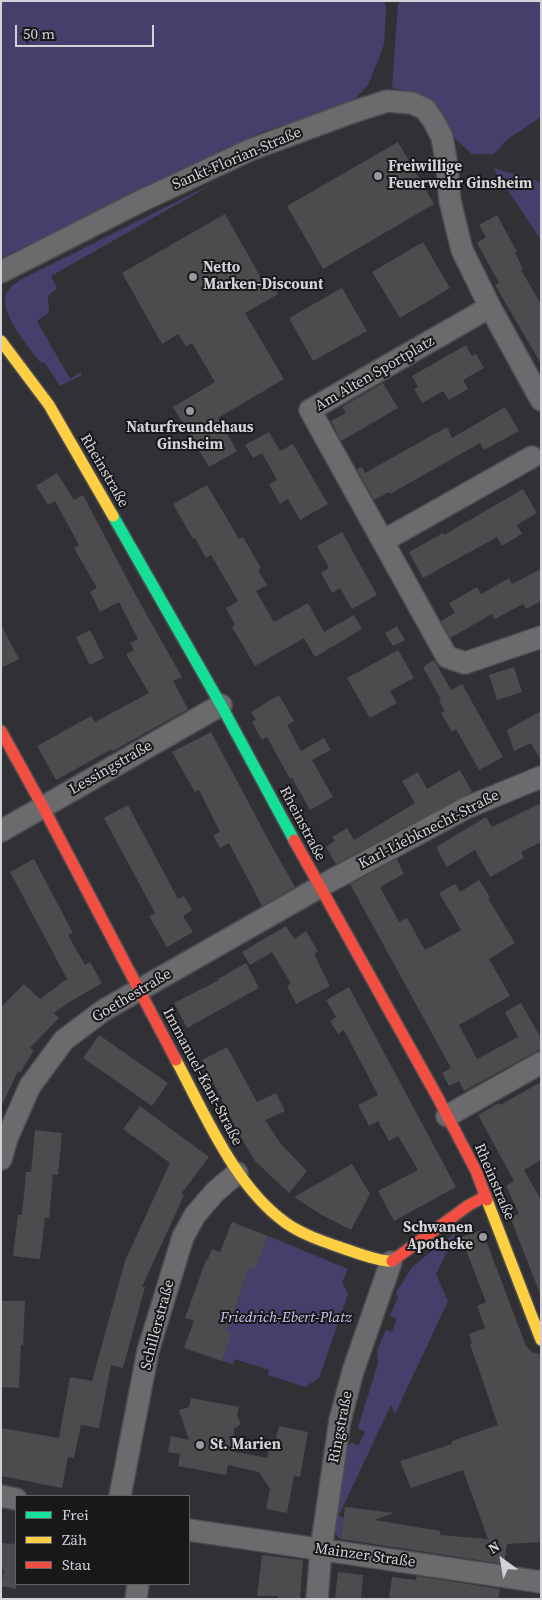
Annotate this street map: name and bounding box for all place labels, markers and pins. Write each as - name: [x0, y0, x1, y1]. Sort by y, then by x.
- place label: Freiwillige Feuerwehr Ginsheim: [388, 158, 532, 193]
- marker: Freiwillige Feuerwehr Ginsheim: [372, 170, 384, 182]
- place label: Netto Marken-Discount: [203, 259, 323, 294]
- marker: Netto Marken-Discount: [187, 271, 199, 283]
- marker: Naturfreundehaus Ginsheim: [184, 405, 196, 417]
- place label: Naturfreundehaus Ginsheim: [126, 419, 254, 454]
- place label: Schwanen Apotheke: [403, 1219, 473, 1254]
- marker: Schwanen Apotheke: [477, 1231, 489, 1243]
- place label: St. Marien: [210, 1436, 281, 1454]
- marker: St. Marien: [194, 1439, 206, 1451]

